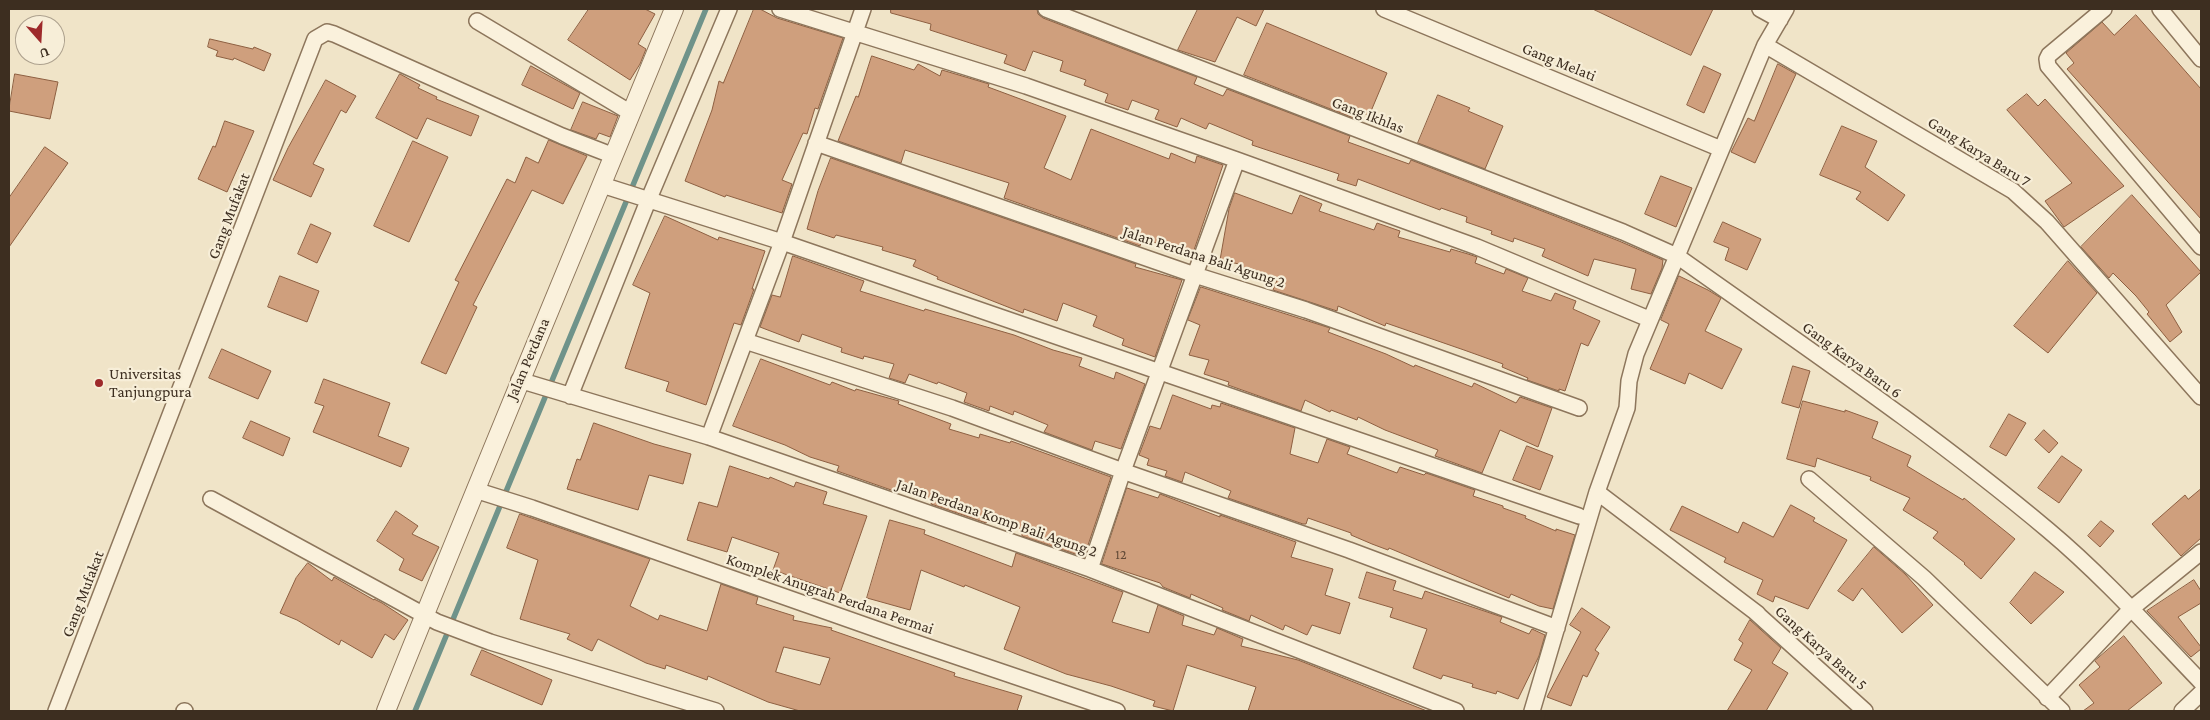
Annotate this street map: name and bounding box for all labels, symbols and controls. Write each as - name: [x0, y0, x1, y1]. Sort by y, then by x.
- north arrow: [15, 15, 65, 65]
- street label: Gang Melati: [1519, 38, 1599, 86]
- text: U: [37, 44, 52, 62]
- street label: Gang Ikhlas: [1329, 92, 1407, 138]
- street label: Gang Karya Baru 7: [1924, 113, 2034, 191]
- street label: Gang Mufakat: [204, 170, 254, 262]
- street label: Jalan Perdana Bali Agung 2: [1120, 222, 1288, 292]
- street label: Jalan Perdana: [502, 315, 554, 403]
- street label: Gang Karya Baru 6: [1799, 318, 1905, 402]
- place label: Universitas Tanjungpura: [109, 364, 192, 402]
- marker: Universitas Tanjungpura: [93, 377, 105, 389]
- street label: Jalan Perdana Komp Bali Agung 2: [894, 475, 1100, 561]
- house number: 12: [1115, 547, 1127, 563]
- street label: Gang Mufakat: [58, 548, 108, 640]
- street label: Komplek Anugrah Perdana Permai: [724, 549, 936, 639]
- street label: Gang Karya Baru 5: [1771, 602, 1871, 694]

